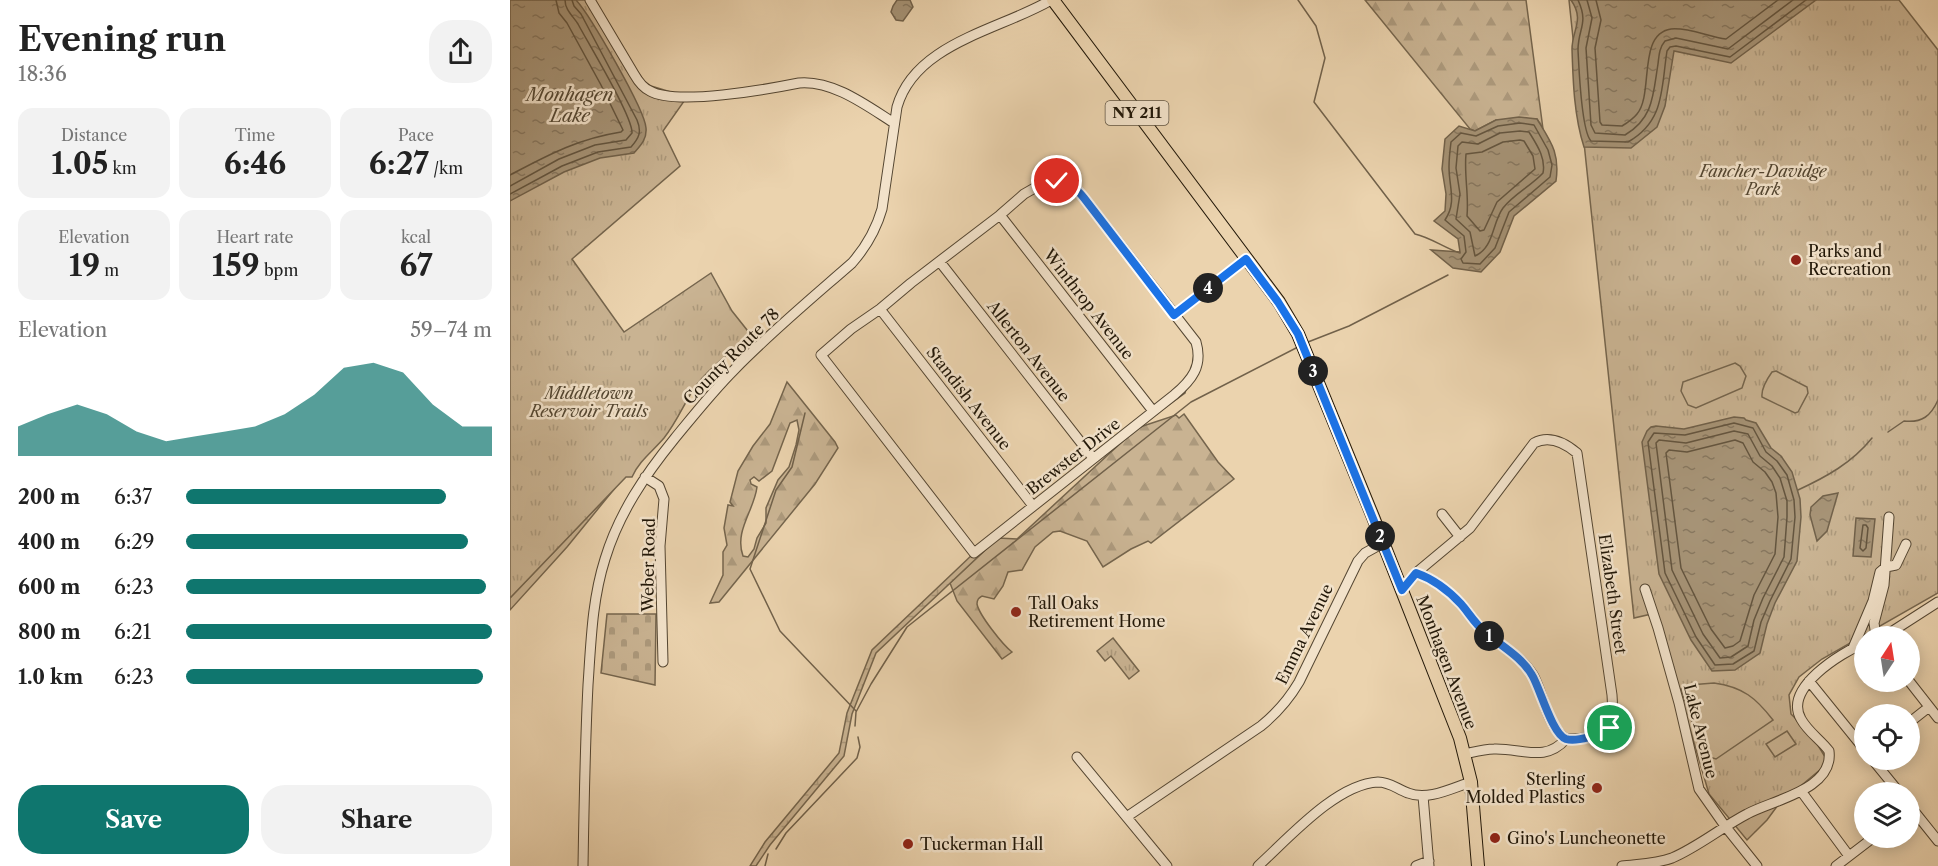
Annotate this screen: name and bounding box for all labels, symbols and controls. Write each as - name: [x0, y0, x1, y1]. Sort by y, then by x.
- text: Evening run: [18, 19, 226, 60]
- button: share: [429, 20, 492, 83]
- text: 18:36: [18, 62, 67, 86]
- water label: Monhagen Lake: [525, 84, 614, 127]
- road number: NY 211: [1106, 101, 1168, 125]
- text: Distance: [61, 125, 127, 145]
- text: Time: [235, 125, 275, 145]
- text: Pace: [398, 125, 434, 145]
- text: 1.05: [51, 145, 108, 182]
- text: 6:46: [224, 145, 286, 182]
- text: 6:27: [369, 145, 429, 182]
- pin: [1031, 155, 1082, 206]
- text: km: [108, 158, 137, 178]
- text: /km: [429, 158, 463, 178]
- park label: Fancher-Davidge Park: [1697, 161, 1828, 199]
- icon: check: [1040, 164, 1073, 197]
- text: Elevation: [58, 227, 130, 247]
- text: Heart rate: [216, 227, 294, 247]
- text: kcal: [401, 227, 431, 247]
- place label: Parks and Recreation: [1808, 241, 1891, 279]
- street label: Winthrop Avenue: [1039, 244, 1138, 363]
- text: 19: [69, 247, 100, 284]
- text: 159: [212, 247, 260, 284]
- text: 67: [399, 247, 433, 284]
- marker: Parks and Recreation: [1789, 253, 1803, 267]
- text: m: [100, 260, 119, 280]
- text: bpm: [260, 260, 298, 280]
- pin: 4: [1193, 273, 1223, 303]
- text: 4: [1203, 278, 1213, 298]
- street label: Allerton Avenue: [983, 296, 1075, 406]
- street label: County Route 78: [679, 304, 783, 408]
- text: Elevation: [18, 318, 107, 342]
- text: 59–74 m: [410, 318, 492, 342]
- street label: Standish Avenue: [922, 342, 1016, 454]
- pin: 3: [1298, 356, 1328, 386]
- text: 3: [1308, 361, 1318, 381]
- park label: Middletown Reservoir Trails: [528, 383, 648, 421]
- street label: Brewster Drive: [1022, 413, 1124, 499]
- text: 200 m: [18, 485, 80, 509]
- text: 6:37: [114, 485, 152, 509]
- street label: Weber Road: [637, 518, 659, 613]
- pin: 2: [1365, 521, 1395, 551]
- text: 2: [1375, 526, 1385, 546]
- text: 400 m: [18, 530, 80, 554]
- text: 6:29: [114, 530, 155, 554]
- street label: Elizabeth Street: [1595, 533, 1631, 656]
- text: 600 m: [18, 575, 80, 599]
- text: 6:23: [114, 575, 154, 599]
- street label: Emma Avenue: [1271, 580, 1337, 688]
- street label: Monhagen Avenue: [1412, 592, 1482, 732]
- place label: Tall Oaks Retirement Home: [1028, 593, 1165, 631]
- marker: Tall Oaks Retirement Home: [1009, 605, 1023, 619]
- text: 800 m: [18, 620, 81, 644]
- text: 6:21: [114, 620, 151, 644]
- pin: 1: [1474, 621, 1504, 651]
- text: 1: [1485, 626, 1493, 646]
- north arrow: [1854, 626, 1920, 692]
- map controls: [1854, 626, 1920, 848]
- text: 1.0 km: [18, 665, 83, 689]
- text: 6:23: [114, 665, 154, 689]
- street label: Lake Avenue: [1680, 682, 1722, 781]
- pin: [1584, 702, 1635, 753]
- button: locate: [1854, 704, 1920, 770]
- icon: arrive: [1593, 711, 1626, 744]
- place label: Sterling Molded Plastics: [1465, 769, 1586, 807]
- marker: Sterling Molded Plastics: [1590, 781, 1604, 795]
- button: layers: [1854, 782, 1920, 848]
- button: Save: [18, 785, 249, 854]
- button: Share: [261, 785, 492, 854]
- place label: Gino's Luncheonette: [1507, 828, 1666, 848]
- marker: Gino's Luncheonette: [1488, 831, 1502, 845]
- place label: Tuckerman Hall: [920, 834, 1043, 854]
- marker: Tuckerman Hall: [901, 837, 915, 851]

